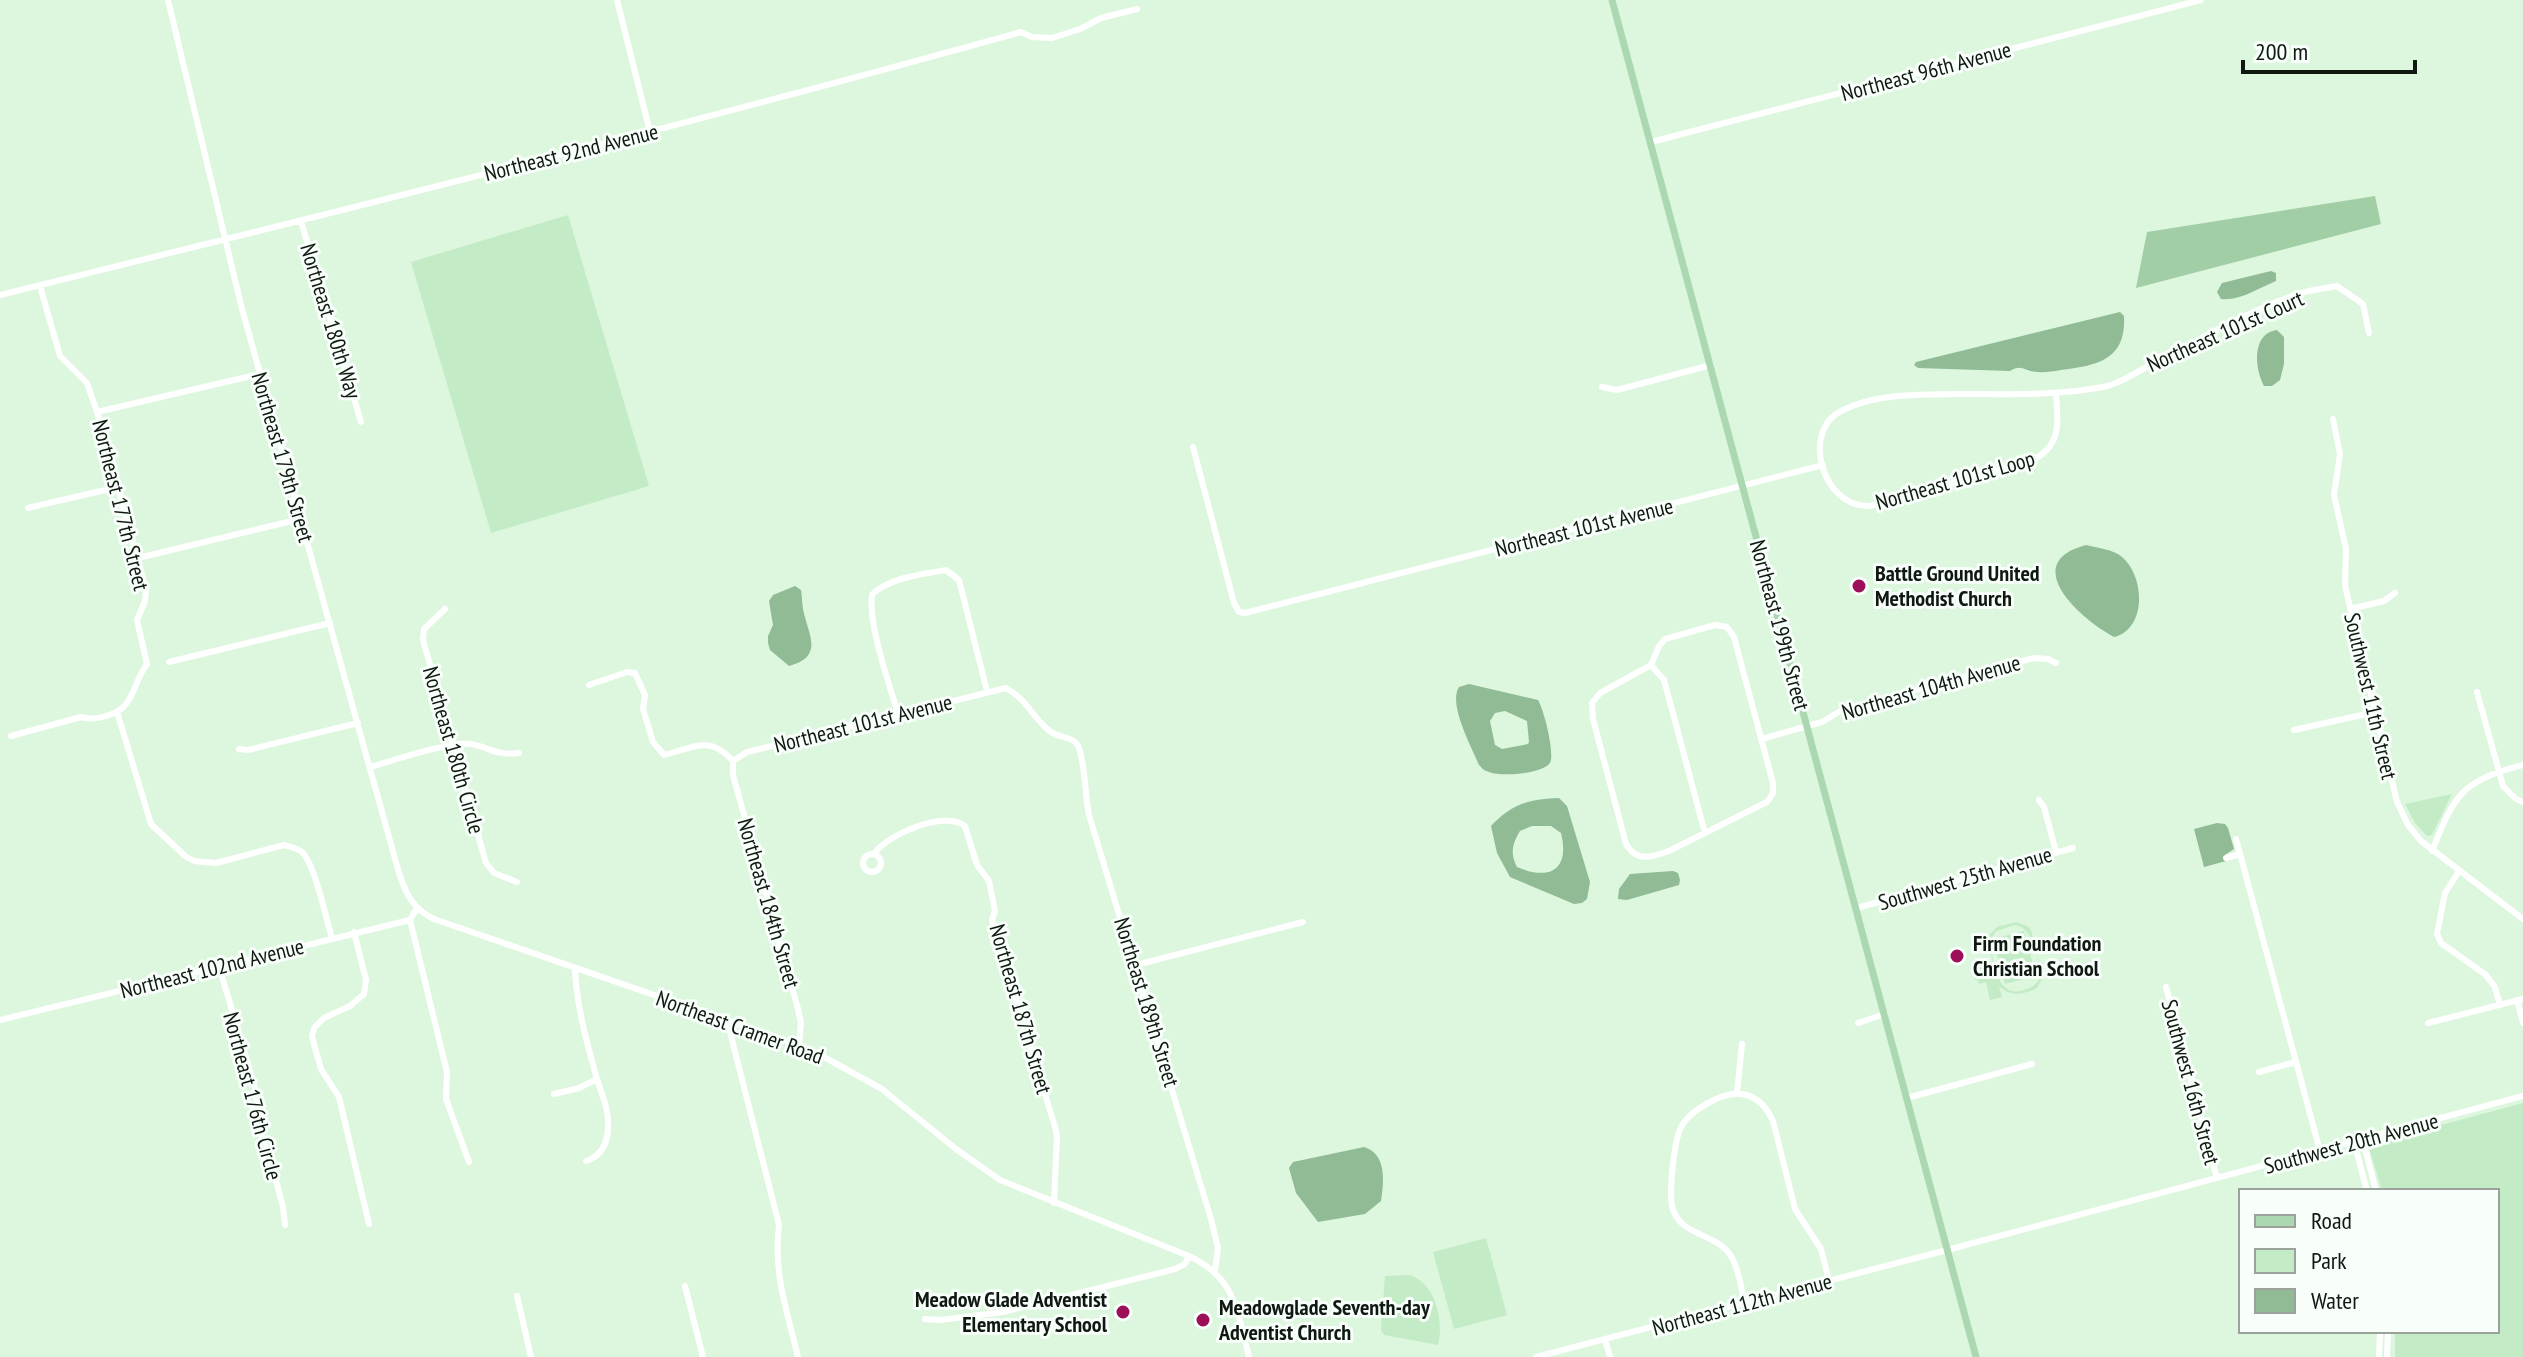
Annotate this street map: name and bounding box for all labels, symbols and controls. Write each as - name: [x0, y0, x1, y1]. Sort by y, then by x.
- scale bar: [2243, 24, 2415, 74]
- street label: Northeast 96th Avenue: [1838, 35, 2014, 107]
- text: 200 m: [2255, 36, 2308, 67]
- street label: Northeast 92nd Avenue: [481, 117, 661, 187]
- street label: Northeast 180th Way: [294, 240, 368, 403]
- street label: Northeast 101st Court: [2142, 284, 2308, 378]
- street label: Northeast 179th Street: [245, 369, 321, 545]
- street label: Northeast 177th Street: [86, 417, 156, 593]
- street label: Northeast 101st Loop: [1872, 444, 2038, 516]
- street label: Northeast 101st Avenue: [1492, 491, 1676, 563]
- street label: Northeast 199th Street: [1744, 537, 1816, 713]
- place label: Battle Ground United Methodist Church: [1875, 559, 2040, 612]
- marker: Battle Ground United Methodist Church: [1850, 577, 1868, 595]
- street label: Southwest 11th Street: [2338, 610, 2404, 782]
- street label: Northeast 104th Avenue: [1838, 648, 2024, 726]
- street label: Northeast 180th Circle: [417, 663, 491, 837]
- street label: Northeast 101st Avenue: [771, 687, 955, 759]
- street label: Northeast 184th Street: [731, 815, 807, 991]
- street label: Southwest 25th Avenue: [1875, 840, 2055, 916]
- street label: Northeast 189th Street: [1108, 914, 1186, 1090]
- street label: Northeast 187th Street: [983, 921, 1059, 1097]
- place label: Firm Foundation Christian School: [1973, 929, 2101, 982]
- street label: Northeast 102nd Avenue: [117, 932, 307, 1004]
- marker: Firm Foundation Christian School: [1948, 947, 1966, 965]
- street label: Northeast Cramer Road: [653, 984, 827, 1070]
- street label: Southwest 16th Street: [2155, 996, 2227, 1168]
- street label: Northeast 176th Circle: [217, 1009, 289, 1183]
- street label: Southwest 20th Avenue: [2261, 1106, 2441, 1180]
- legend: [2239, 1189, 2499, 1333]
- text: Road: [2311, 1205, 2352, 1236]
- text: Park: [2311, 1245, 2347, 1276]
- street label: Northeast 112th Avenue: [1649, 1267, 1835, 1341]
- place label: Meadow Glade Adventist Elementary School: [915, 1285, 1108, 1338]
- text: Water: [2311, 1285, 2359, 1316]
- place label: Meadowglade Seventh-day Adventist Church: [1218, 1293, 1431, 1346]
- marker: Meadow Glade Adventist Elementary School: [1114, 1303, 1132, 1321]
- marker: Meadowglade Seventh-day Adventist Church: [1194, 1311, 1212, 1329]

